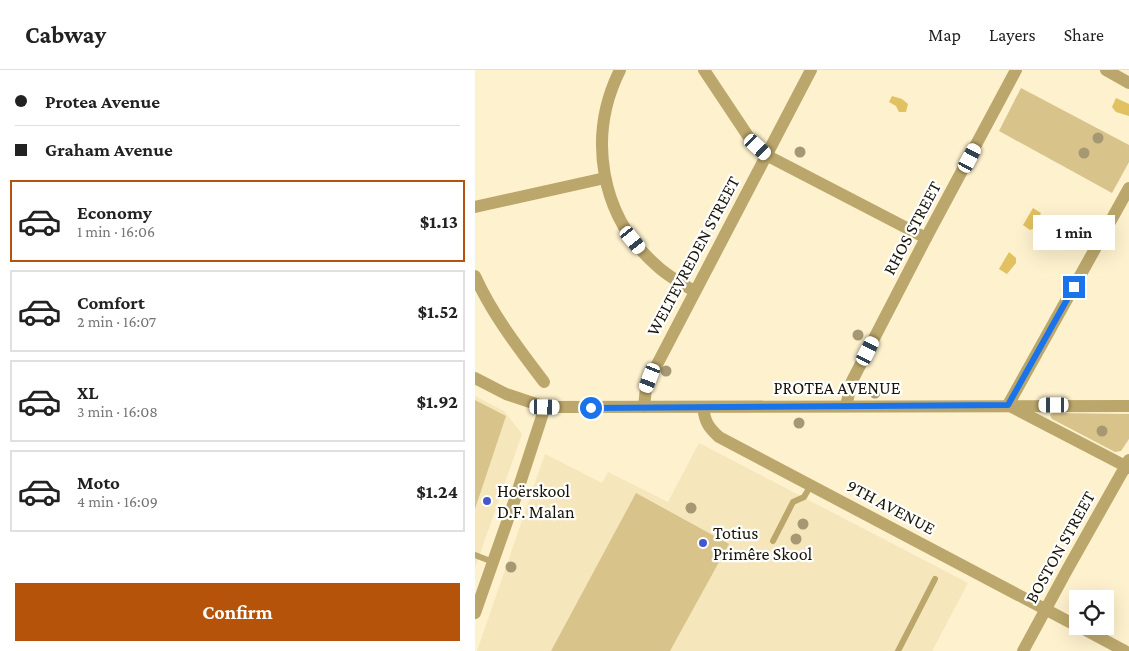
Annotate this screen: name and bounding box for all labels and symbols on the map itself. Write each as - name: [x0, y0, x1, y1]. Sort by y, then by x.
- car: [741, 131, 774, 163]
- car: [956, 141, 983, 175]
- street label: WELTEVREDEN STREET: [642, 173, 744, 339]
- street label: RHOS STREET: [879, 178, 945, 278]
- callout: 1 min: [1033, 214, 1115, 250]
- car: [617, 224, 648, 256]
- route end: [1063, 276, 1085, 298]
- car: [854, 334, 881, 368]
- car: [637, 361, 662, 395]
- street label: PROTEA AVENUE: [773, 378, 901, 398]
- route start: [580, 397, 602, 419]
- car: [1039, 398, 1069, 413]
- car: [529, 399, 560, 415]
- street label: 9TH AVENUE: [843, 475, 939, 539]
- place label: Hoërskool D.F. Malan: [497, 481, 575, 522]
- street label: BOSTON STREET: [1021, 488, 1099, 606]
- marker: Hoërskool D.F. Malan: [481, 495, 493, 507]
- place label: Totius Primêre Skool: [713, 523, 813, 564]
- marker: Totius Primêre Skool: [697, 537, 709, 549]

